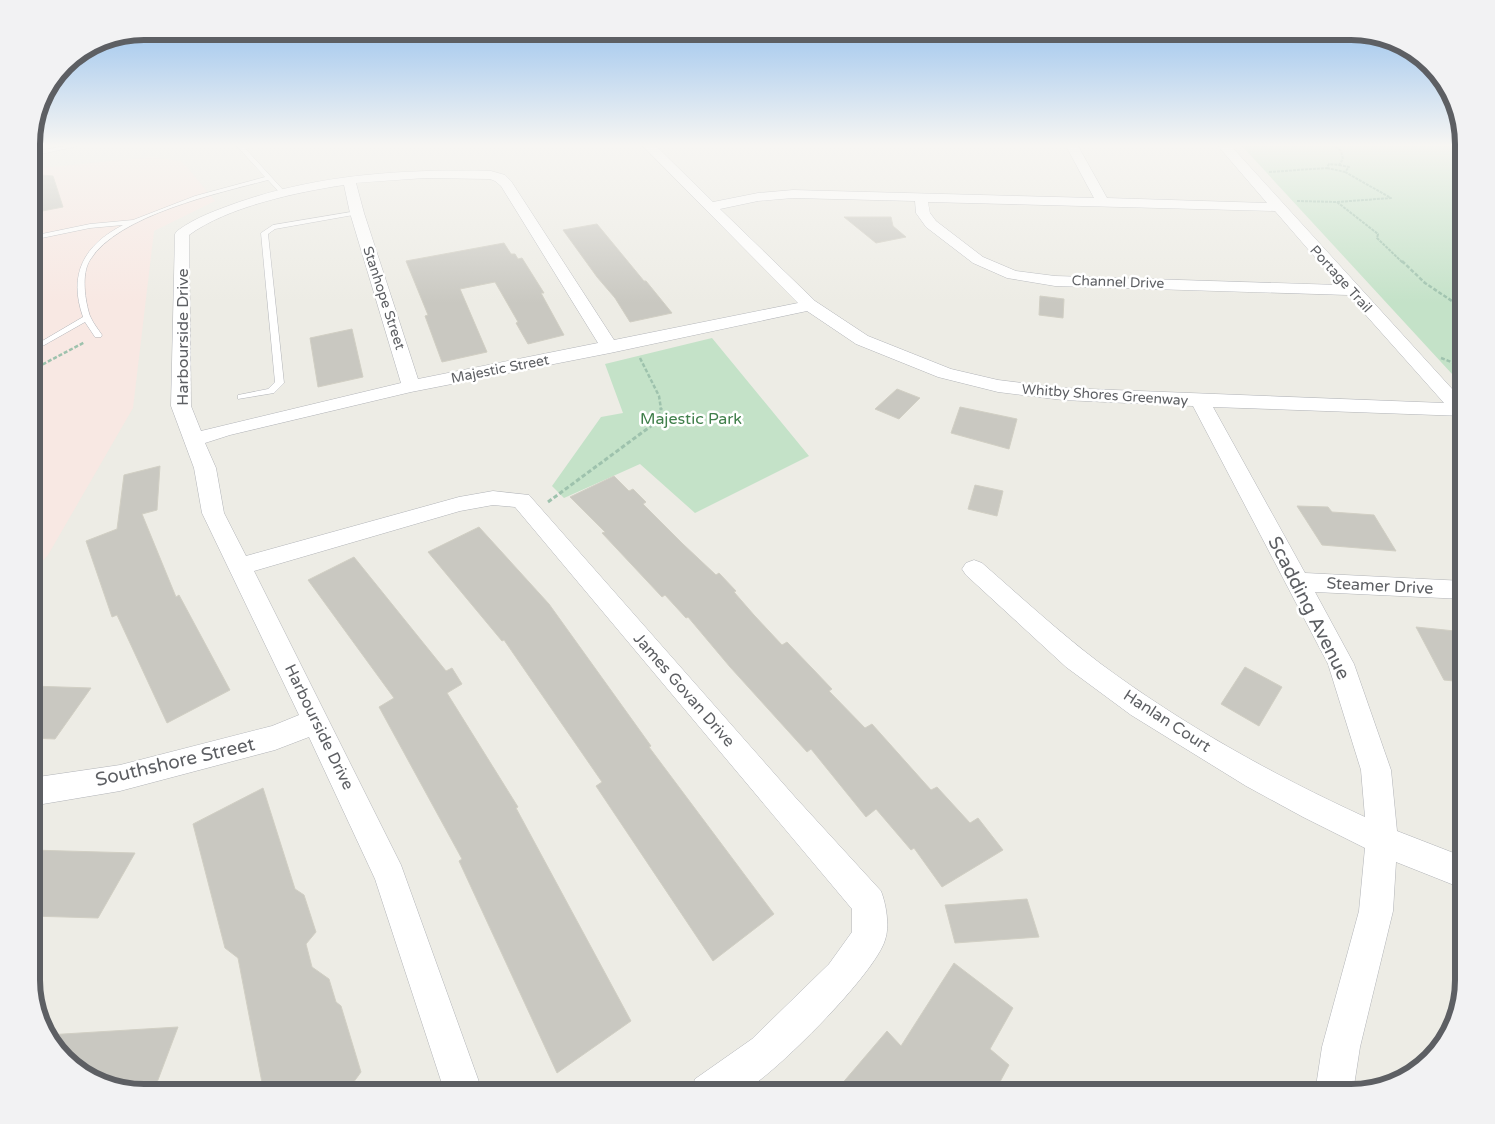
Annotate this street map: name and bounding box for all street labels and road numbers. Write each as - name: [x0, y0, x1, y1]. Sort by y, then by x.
- street label: Portage Trail: [1306, 242, 1376, 316]
- street label: Stanhope Street: [359, 244, 409, 352]
- street label: Harbourside Drive: [173, 268, 193, 406]
- street label: Channel Drive: [1071, 272, 1165, 292]
- street label: Majestic Street: [450, 351, 551, 387]
- street label: Whitby Shores Greenway: [1021, 381, 1189, 409]
- street label: Scadding Avenue: [1263, 533, 1355, 683]
- street label: Steamer Drive: [1326, 573, 1434, 599]
- street label: James Govan Drive: [629, 629, 739, 751]
- street label: Harbourside Drive: [280, 661, 358, 793]
- street label: Hanlan Court: [1120, 685, 1214, 757]
- street label: Southshore Street: [93, 733, 257, 791]

